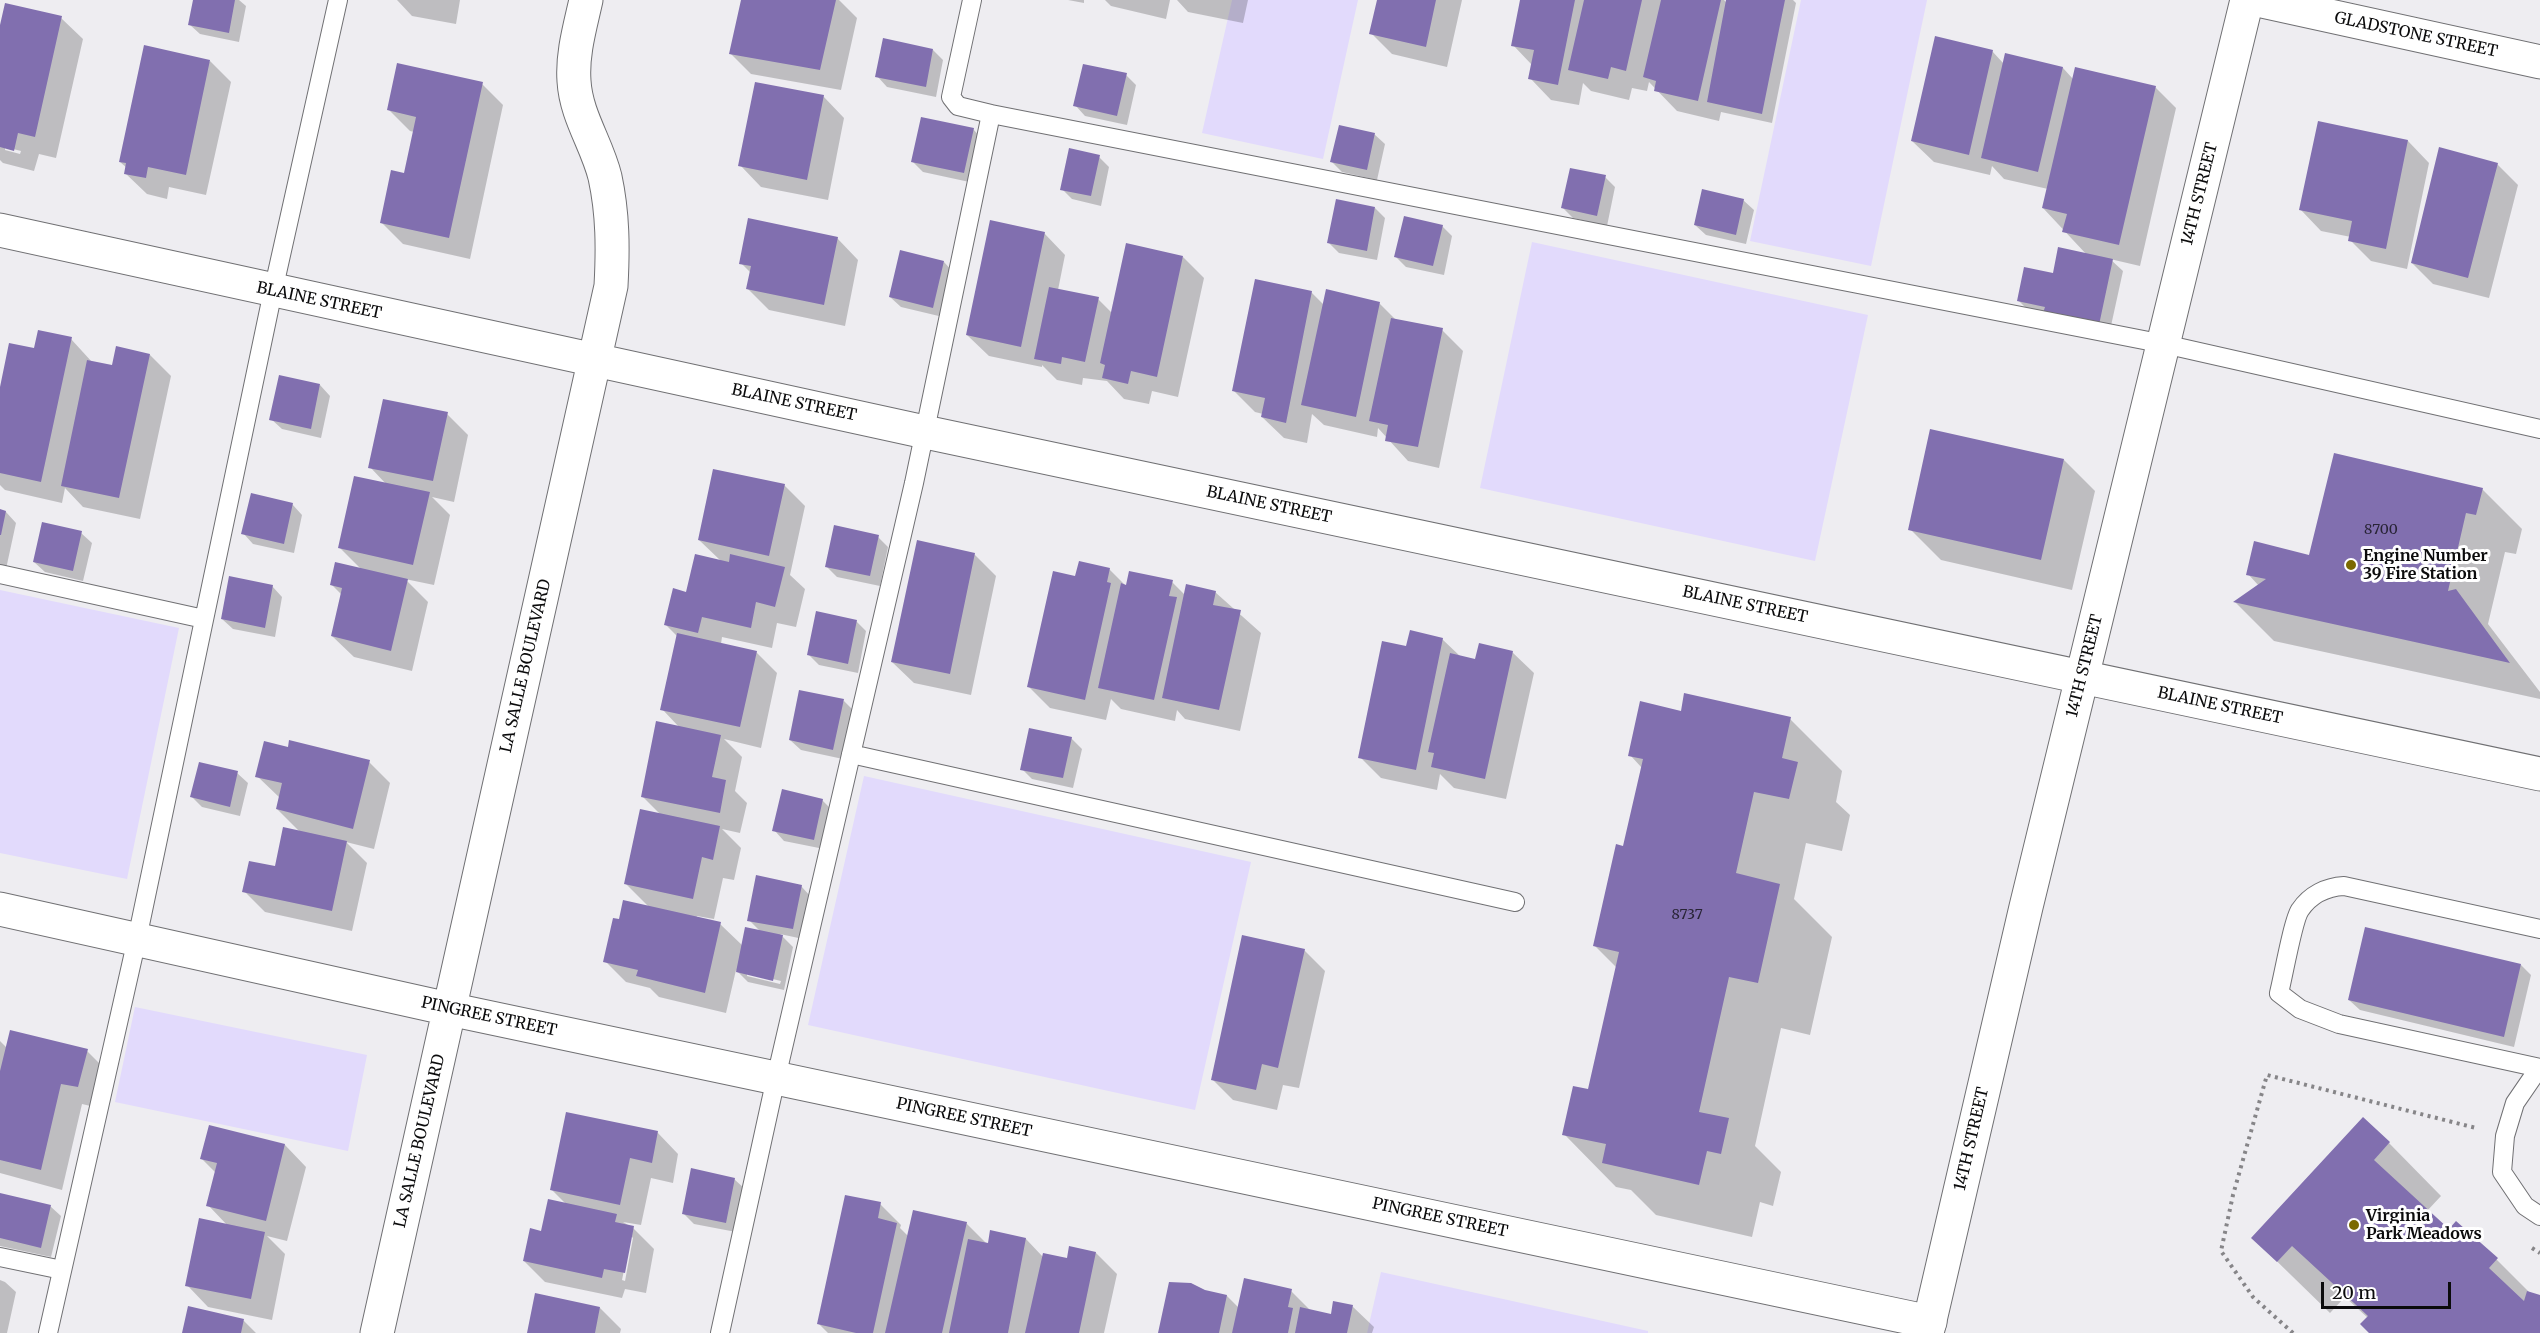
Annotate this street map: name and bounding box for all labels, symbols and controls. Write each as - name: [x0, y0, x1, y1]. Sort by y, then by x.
- street label: GLADSTONE STREET: [2333, 8, 2499, 62]
- street label: 14TH STREET: [2178, 140, 2222, 248]
- street label: BLAINE STREET: [255, 278, 383, 324]
- street label: BLAINE STREET: [730, 380, 858, 426]
- street label: BLAINE STREET: [1205, 482, 1333, 528]
- house number: 8700: [2364, 522, 2398, 538]
- place label: Engine Number 39 Fire Station: [2363, 546, 2488, 584]
- marker: Engine Number 39 Fire Station: [2344, 558, 2358, 572]
- street label: LA SALLE BOULEVARD: [497, 577, 555, 755]
- street label: BLAINE STREET: [1681, 582, 1809, 628]
- street label: 14TH STREET: [2063, 612, 2107, 720]
- street label: BLAINE STREET: [2156, 683, 2284, 729]
- house number: 8737: [1671, 907, 1703, 923]
- street label: PINGREE STREET: [419, 993, 559, 1041]
- street label: LA SALLE BOULEVARD: [391, 1052, 449, 1230]
- street label: 14TH STREET: [1951, 1085, 1993, 1193]
- street label: PINGREE STREET: [894, 1094, 1034, 1142]
- street label: PINGREE STREET: [1370, 1194, 1510, 1242]
- place label: Virginia Park Meadows: [2366, 1206, 2482, 1244]
- marker: Virginia Park Meadows: [2347, 1218, 2361, 1232]
- scale bar: [2324, 1270, 2454, 1308]
- text: 20 m: [2332, 1281, 2376, 1304]

